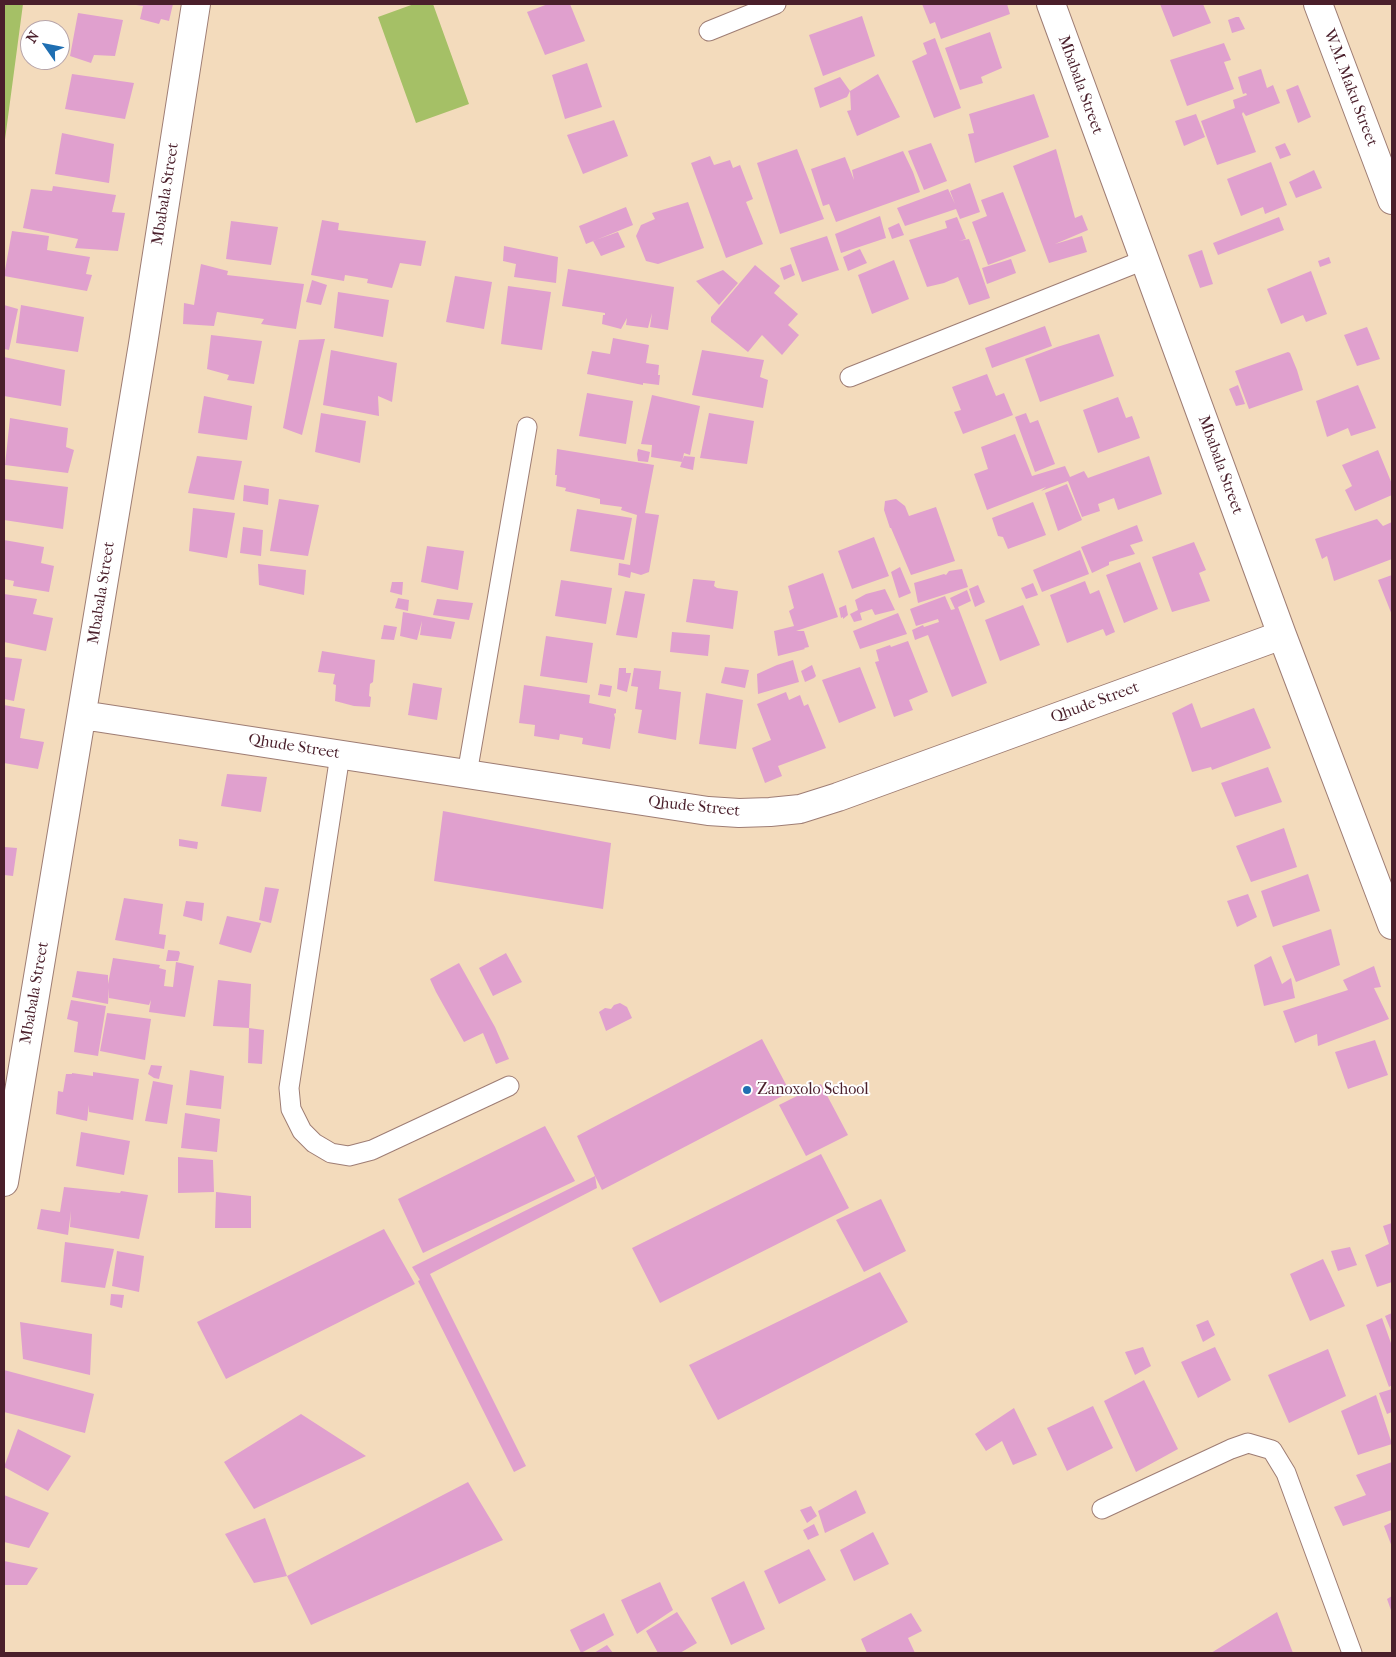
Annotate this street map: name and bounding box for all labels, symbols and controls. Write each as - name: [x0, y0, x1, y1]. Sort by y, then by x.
- north arrow: [20, 20, 70, 70]
- street label: W.M. Maku Street: [1319, 27, 1381, 149]
- text: N: [23, 28, 43, 46]
- street label: Mbabala Street: [1053, 33, 1107, 137]
- street label: Mbabala Street: [148, 141, 184, 247]
- street label: Mbabala Street: [1193, 413, 1247, 517]
- street label: Mbabala Street: [84, 540, 120, 646]
- street label: Qhude Street: [1048, 678, 1142, 728]
- street label: Qhude Street: [247, 730, 341, 764]
- street label: Qhude Street: [647, 793, 741, 821]
- street label: Mbabala Street: [17, 940, 53, 1046]
- place label: Zanoxolo School: [757, 1080, 869, 1100]
- marker: Zanoxolo School: [741, 1084, 753, 1096]

